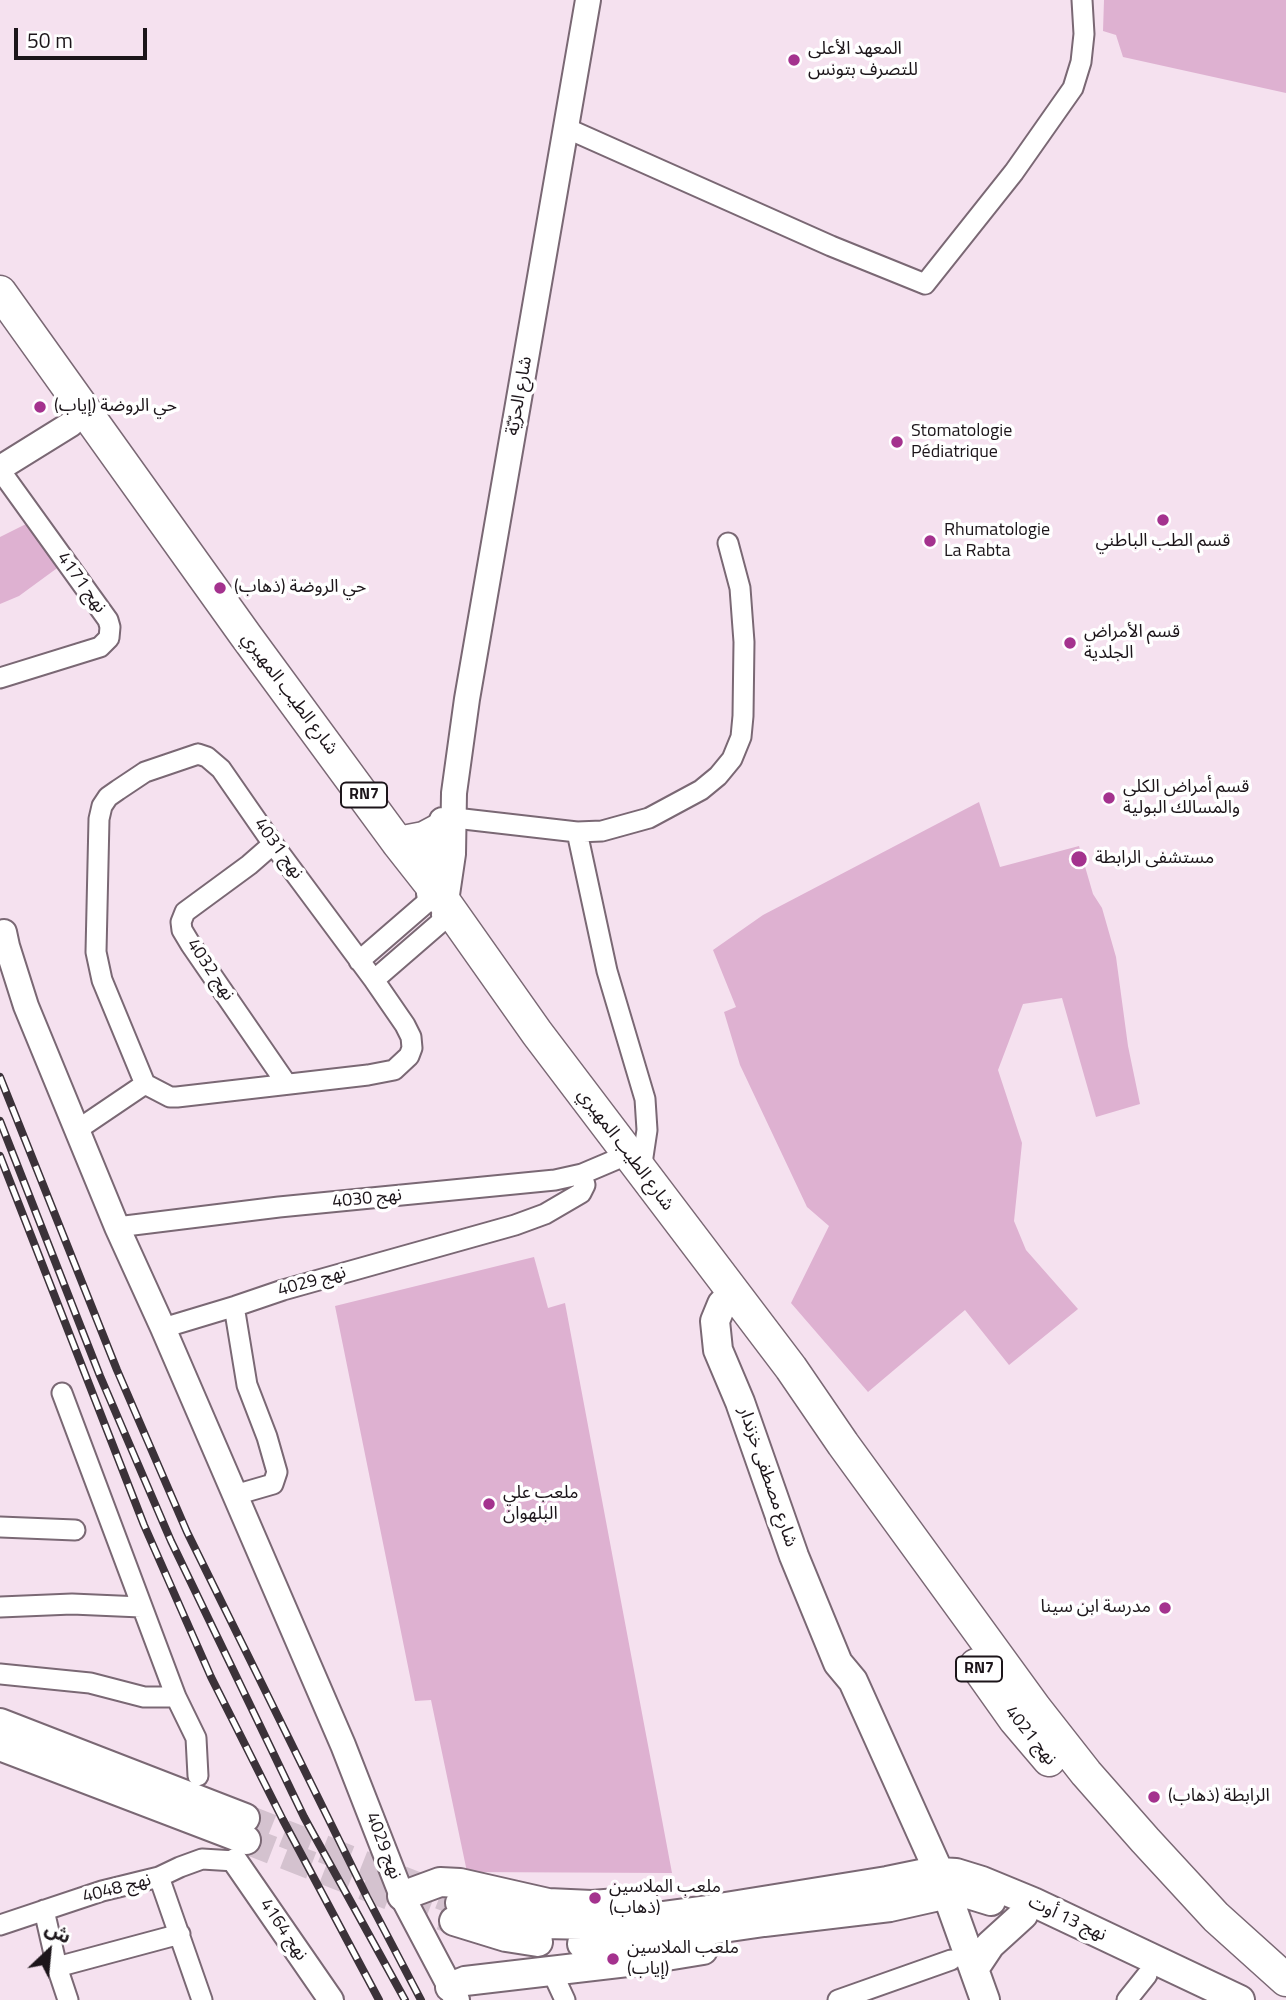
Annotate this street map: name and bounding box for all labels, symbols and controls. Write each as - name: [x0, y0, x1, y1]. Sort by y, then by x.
- scale bar: [18, 14, 150, 58]
- text: 50 m: [27, 24, 73, 56]
- place label: المعهد الأعلى للتصرف بتونس: [808, 39, 918, 82]
- marker: المعهد الأعلى للتصرف بتونس: [786, 52, 802, 68]
- street label: شارع الحرّيّة: [502, 355, 538, 437]
- place label: حي الروضة (إياب): [54, 396, 177, 418]
- marker: حي الروضة (إياب): [32, 399, 48, 415]
- place label: Stomatologie Pédiatrique: [911, 421, 1012, 464]
- marker: Stomatologie Pédiatrique: [889, 434, 905, 450]
- marker: قسم الطب الباطني: [1155, 512, 1171, 528]
- place label: Rhumatologie La Rabta: [944, 520, 1050, 562]
- place label: قسم الطب الباطني: [1096, 531, 1230, 553]
- marker: Rhumatologie La Rabta: [922, 533, 938, 549]
- street label: نهج 4171: [52, 548, 110, 618]
- place label: حي الروضة (ذهاب): [234, 577, 366, 599]
- marker: حي الروضة (ذهاب): [212, 580, 228, 596]
- place label: قسم الأمراض الجلدية: [1084, 622, 1180, 664]
- street label: شارع الطيب المهيري: [236, 629, 342, 759]
- marker: قسم الأمراض الجلدية: [1062, 635, 1078, 651]
- place label: قسم أمراض الكلى والمسالك البولية: [1123, 777, 1249, 820]
- road number: RN7: [341, 782, 387, 808]
- marker: قسم أمراض الكلى والمسالك البولية: [1101, 790, 1117, 806]
- street label: نهج 4031: [249, 814, 307, 884]
- place label: مستشفى الرابطة: [1095, 848, 1214, 870]
- marker: مستشفى الرابطة: [1069, 849, 1089, 869]
- street label: نهج 4032: [181, 935, 239, 1005]
- street label: شارع الطيب المهيري: [572, 1085, 678, 1215]
- street label: نهج 4030: [331, 1185, 403, 1213]
- street label: نهج 4029: [275, 1262, 349, 1302]
- street label: شارع مصطفى خزندار: [733, 1404, 801, 1550]
- place label: ملعب علي البلهوان: [503, 1483, 579, 1526]
- marker: ملعب علي البلهوان: [481, 1496, 497, 1512]
- place label: مدرسة ابن سينا: [1041, 1597, 1151, 1619]
- marker: مدرسة ابن سينا: [1157, 1600, 1173, 1616]
- road number: RN7: [956, 1656, 1002, 1681]
- street label: نهج 4021: [1000, 1702, 1060, 1770]
- place label: الرابطة (ذهاب): [1168, 1786, 1270, 1808]
- marker: الرابطة (ذهاب): [1146, 1789, 1162, 1805]
- street label: نهج 4029: [360, 1809, 406, 1883]
- street label: نهج 4048: [80, 1870, 154, 1908]
- place label: ملعب الملاسين (ذهاب): [609, 1877, 721, 1920]
- marker: ملعب الملاسين (ذهاب): [587, 1890, 603, 1906]
- street label: نهج 13 أوت: [1024, 1891, 1110, 1947]
- street label: نهج 4164: [254, 1895, 312, 1965]
- text: ش: [40, 1913, 76, 1950]
- north arrow: [14, 1916, 84, 1986]
- place label: ملعب الملاسين (إياب): [627, 1938, 739, 1980]
- marker: ملعب الملاسين (إياب): [605, 1951, 621, 1967]

